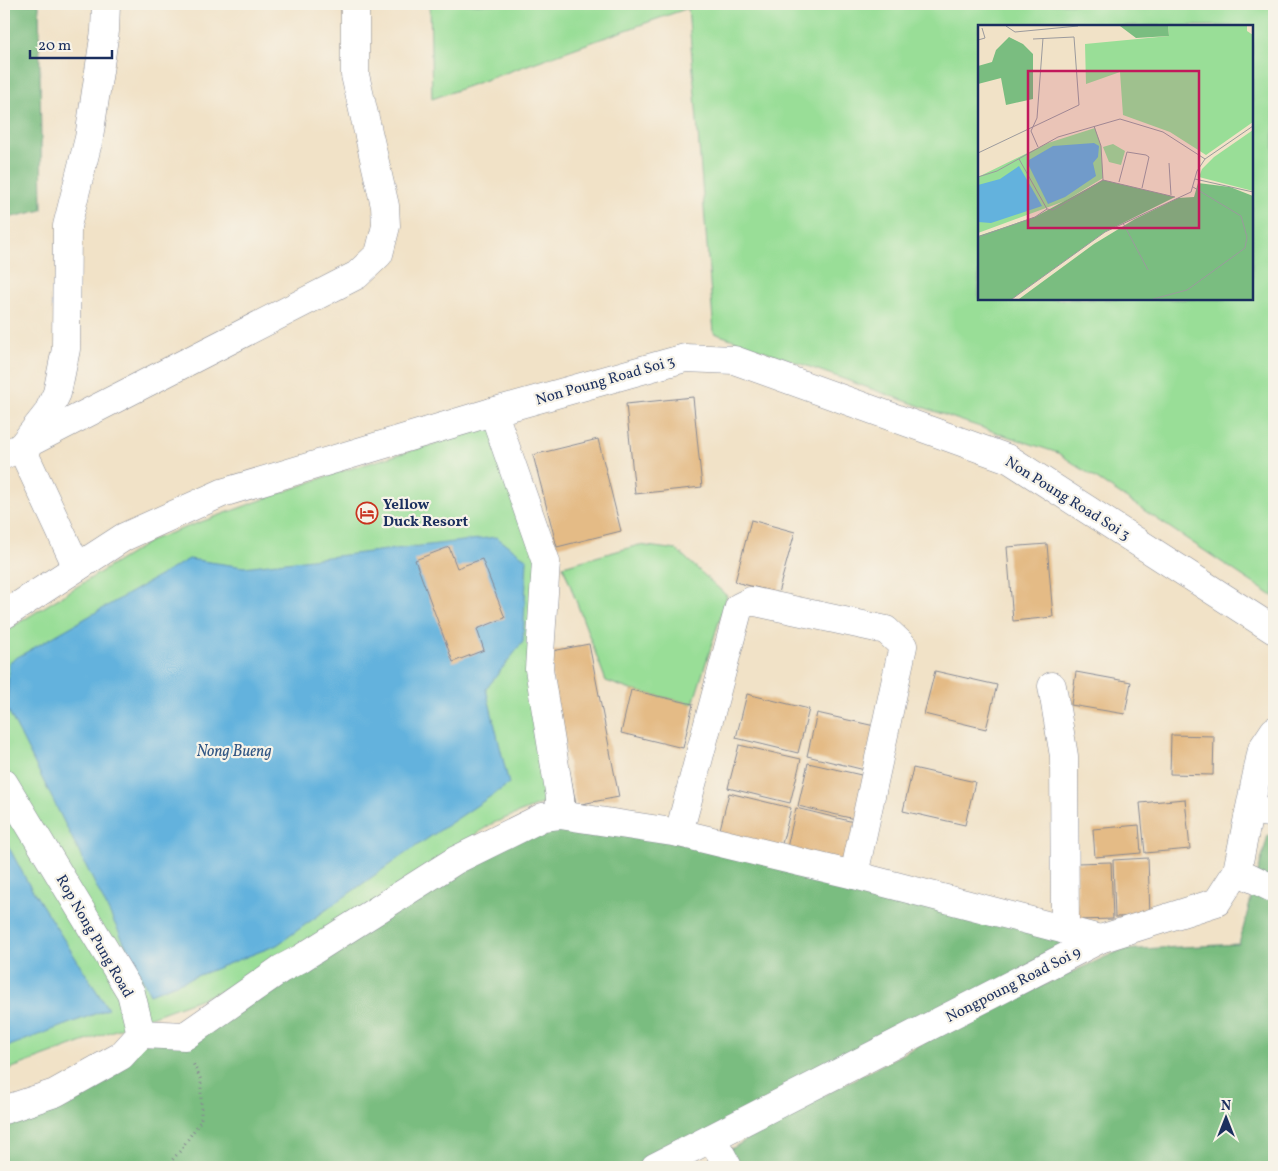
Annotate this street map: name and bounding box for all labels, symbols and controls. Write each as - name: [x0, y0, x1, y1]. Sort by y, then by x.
- inset map: [978, 25, 1253, 300]
- scale bar: [30, 28, 112, 60]
- text: 20 m: [38, 36, 71, 57]
- street label: Non Poung Road Soi 3: [533, 352, 677, 411]
- street label: Non Poung Road Soi 3: [1001, 452, 1134, 546]
- place label: Yellow Duck Resort: [383, 495, 469, 533]
- hotel icon: Yellow Duck Resort: [355, 501, 379, 525]
- water label: Nong Bueng: [196, 741, 272, 763]
- street label: Rop Nong Pung Road: [50, 871, 138, 1002]
- street label: Nongpoung Road Soi 9: [943, 942, 1085, 1028]
- north arrow: [1200, 1094, 1250, 1144]
- text: N: [1221, 1097, 1231, 1116]

